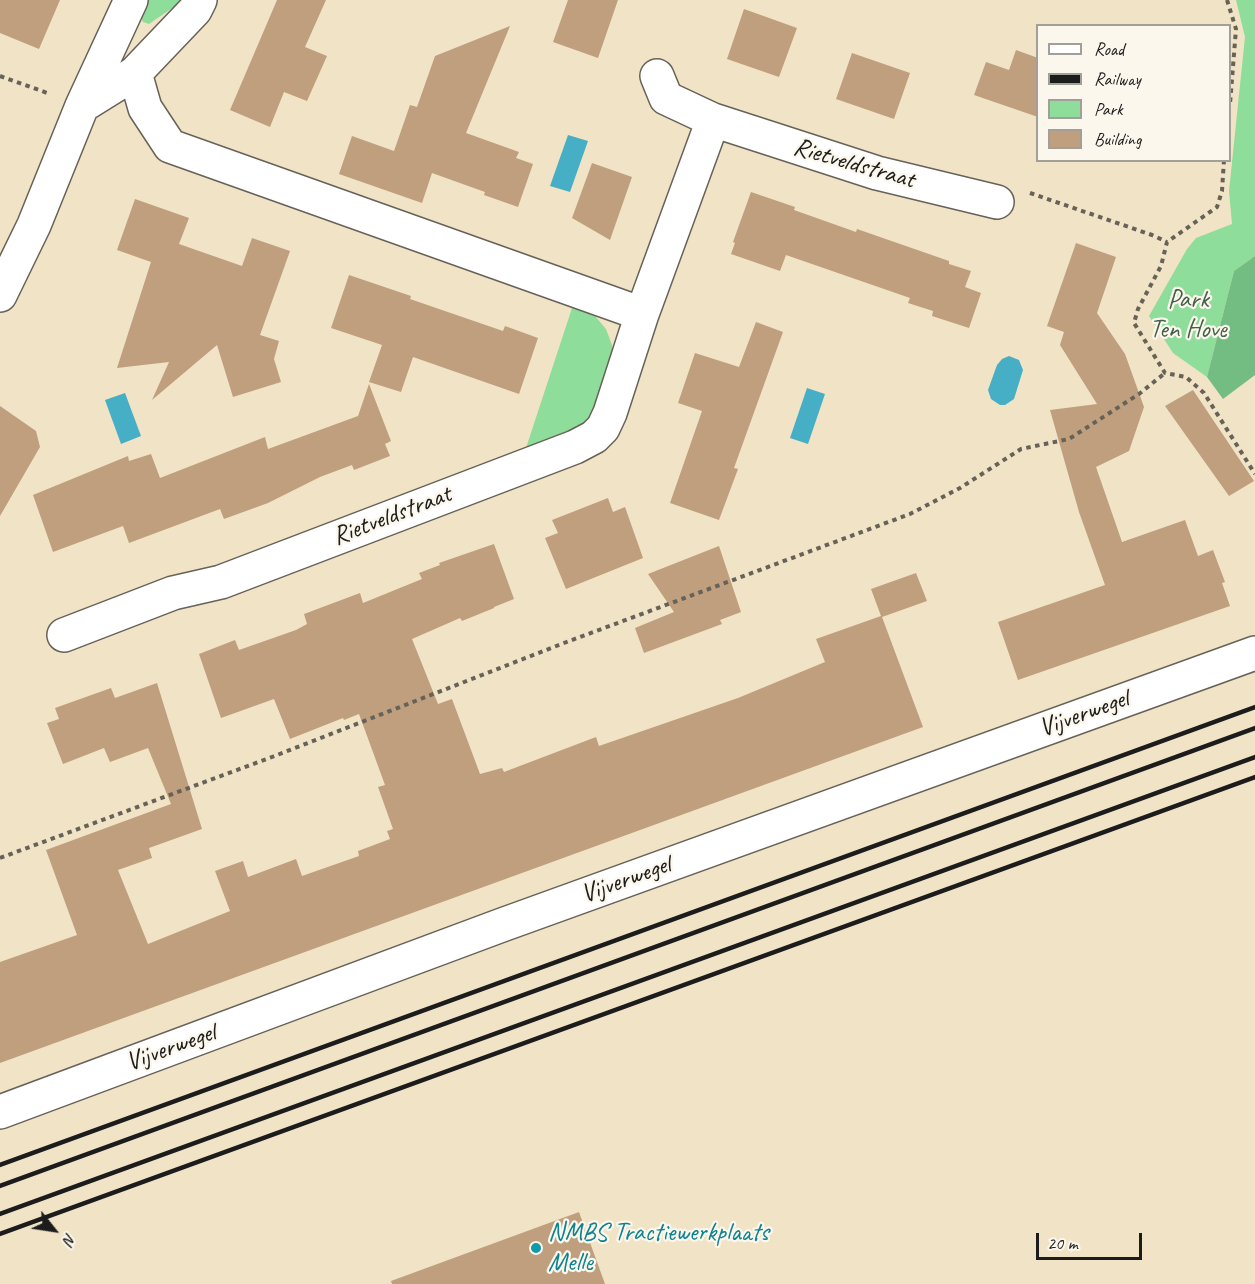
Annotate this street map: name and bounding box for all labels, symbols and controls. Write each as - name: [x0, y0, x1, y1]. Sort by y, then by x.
- legend: [1036, 24, 1231, 162]
- text: Road: [1094, 38, 1124, 60]
- text: Railway: [1094, 68, 1141, 90]
- text: Park: [1094, 98, 1123, 120]
- text: Building: [1094, 128, 1141, 150]
- street label: Rietveldstraat: [790, 132, 918, 196]
- park label: Park Ten Hove: [1149, 284, 1227, 346]
- street label: Rietveldstraat: [328, 479, 456, 553]
- street label: Vijverwegel: [1035, 683, 1133, 745]
- street label: Vijverwegel: [577, 849, 675, 911]
- street label: Vijverwegel: [122, 1017, 220, 1079]
- north arrow: [24, 1200, 84, 1260]
- place label: NMBS Tractiewerkplaats Melle: [548, 1217, 769, 1278]
- scale bar: [1039, 1221, 1146, 1259]
- text: N: [58, 1230, 81, 1248]
- text: 20 m: [1047, 1232, 1078, 1254]
- marker: NMBS Tractiewerkplaats Melle: [529, 1241, 543, 1255]

